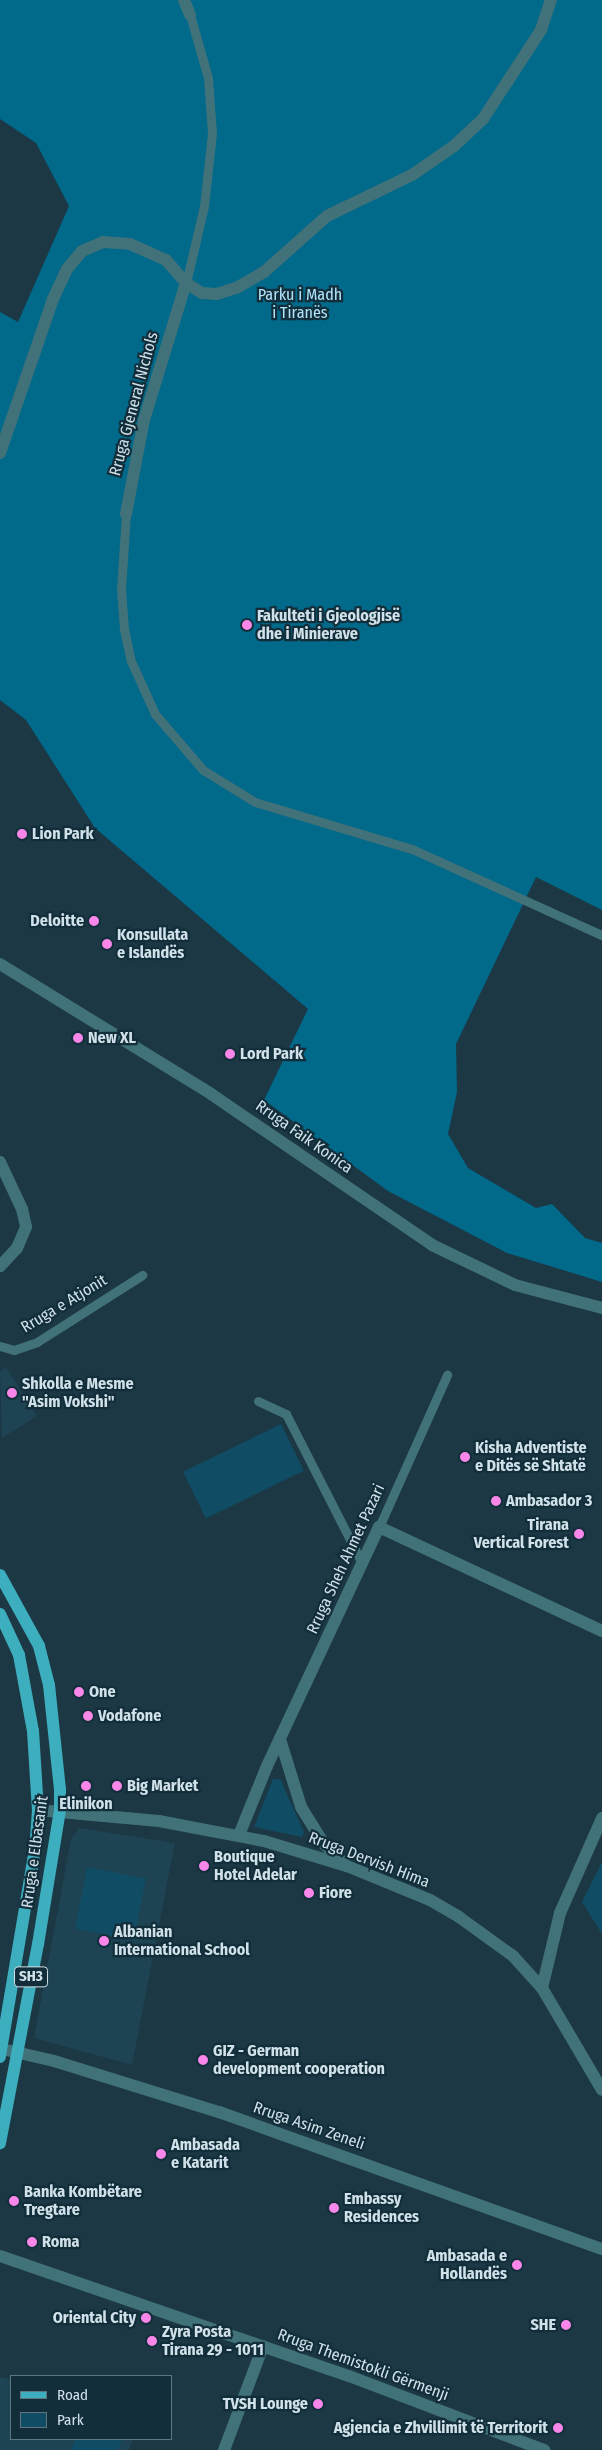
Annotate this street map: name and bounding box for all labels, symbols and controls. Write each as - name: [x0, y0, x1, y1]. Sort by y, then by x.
- park label: Parku i Madh i Tiranës: [258, 285, 342, 323]
- street label: Rruga Gjeneral Nichols: [106, 330, 162, 478]
- place label: Fakulteti i Gjeologjisë dhe i Minierave: [257, 606, 400, 644]
- marker: Fakulteti i Gjeologjisë dhe i Minierave: [241, 619, 253, 631]
- place label: Lion Park: [32, 824, 94, 844]
- marker: Lion Park: [16, 828, 28, 840]
- place label: Deloitte: [30, 911, 84, 931]
- marker: Deloitte: [88, 915, 100, 927]
- place label: Konsullata e Islandës: [117, 925, 188, 963]
- marker: Konsullata e Islandës: [101, 938, 113, 950]
- place label: New XL: [88, 1028, 136, 1048]
- marker: New XL: [72, 1032, 84, 1044]
- place label: Lord Park: [240, 1044, 303, 1064]
- marker: Lord Park: [224, 1048, 236, 1060]
- street label: Rruga Faik Konica: [252, 1096, 356, 1178]
- street label: Rruga e Atjonit: [18, 1271, 110, 1337]
- place label: Shkolla e Mesme "Asim Vokshi": [22, 1374, 134, 1412]
- marker: Shkolla e Mesme "Asim Vokshi": [6, 1387, 18, 1399]
- place label: Kisha Adventiste e Ditës së Shtatë: [475, 1438, 587, 1476]
- marker: Kisha Adventiste e Ditës së Shtatë: [459, 1451, 471, 1463]
- street label: Rruga Sheh Ahmet Pazari: [303, 1481, 389, 1637]
- place label: Ambasador 3: [506, 1491, 592, 1511]
- marker: Ambasador 3: [490, 1495, 502, 1507]
- place label: Tirana Vertical Forest: [474, 1515, 569, 1553]
- marker: Tirana Vertical Forest: [573, 1528, 585, 1540]
- place label: One: [89, 1682, 116, 1702]
- marker: One: [73, 1686, 85, 1698]
- place label: Vodafone: [98, 1706, 161, 1726]
- marker: Vodafone: [82, 1710, 94, 1722]
- place label: Big Market: [127, 1776, 198, 1796]
- marker: Elinikon: [80, 1780, 92, 1792]
- marker: Big Market: [111, 1780, 123, 1792]
- place label: Elinikon: [59, 1794, 113, 1814]
- street label: Rruga e Elbasanit: [18, 1795, 52, 1909]
- street label: Rruga Dervish Hima: [306, 1828, 432, 1892]
- place label: Boutique Hotel Adelar: [214, 1847, 297, 1885]
- marker: Boutique Hotel Adelar: [198, 1860, 210, 1872]
- place label: Fiore: [319, 1883, 352, 1903]
- marker: Fiore: [303, 1887, 315, 1899]
- place label: Albanian International School: [114, 1922, 250, 1960]
- marker: Albanian International School: [98, 1935, 110, 1947]
- road number: SH3: [14, 1964, 48, 1990]
- place label: GIZ - German development cooperation: [213, 2041, 385, 2079]
- marker: GIZ - German development cooperation: [197, 2054, 209, 2066]
- street label: Rruga Asim Zeneli: [251, 2098, 367, 2154]
- place label: Ambasada e Katarit: [171, 2135, 240, 2173]
- marker: Ambasada e Katarit: [155, 2148, 167, 2160]
- place label: Banka Kombëtare Tregtare: [24, 2182, 142, 2220]
- place label: Embassy Residences: [344, 2189, 419, 2227]
- marker: Banka Kombëtare Tregtare: [8, 2195, 20, 2207]
- marker: Embassy Residences: [328, 2202, 340, 2214]
- place label: Roma: [42, 2232, 79, 2252]
- marker: Roma: [26, 2236, 38, 2248]
- place label: Ambasada e Hollandës: [427, 2246, 507, 2284]
- marker: Ambasada e Hollandës: [511, 2259, 523, 2271]
- place label: Oriental City: [53, 2308, 136, 2328]
- marker: Oriental City: [140, 2312, 152, 2324]
- place label: SHE: [530, 2315, 556, 2335]
- marker: SHE: [560, 2319, 572, 2331]
- place label: Zyra Posta Tirana 29 - 1011: [162, 2322, 264, 2360]
- street label: Rruga Themistokli Gërmenji: [275, 2325, 451, 2405]
- marker: Zyra Posta Tirana 29 - 1011: [146, 2335, 158, 2347]
- legend: [10, 2375, 172, 2440]
- text: Road: [57, 2386, 88, 2404]
- place label: TVSH Lounge: [223, 2394, 308, 2414]
- marker: TVSH Lounge: [312, 2398, 324, 2410]
- text: Park: [57, 2411, 84, 2429]
- place label: Agjencia e Zhvillimit të Territorit: [334, 2418, 548, 2438]
- marker: Agjencia e Zhvillimit të Territorit: [552, 2422, 564, 2434]

